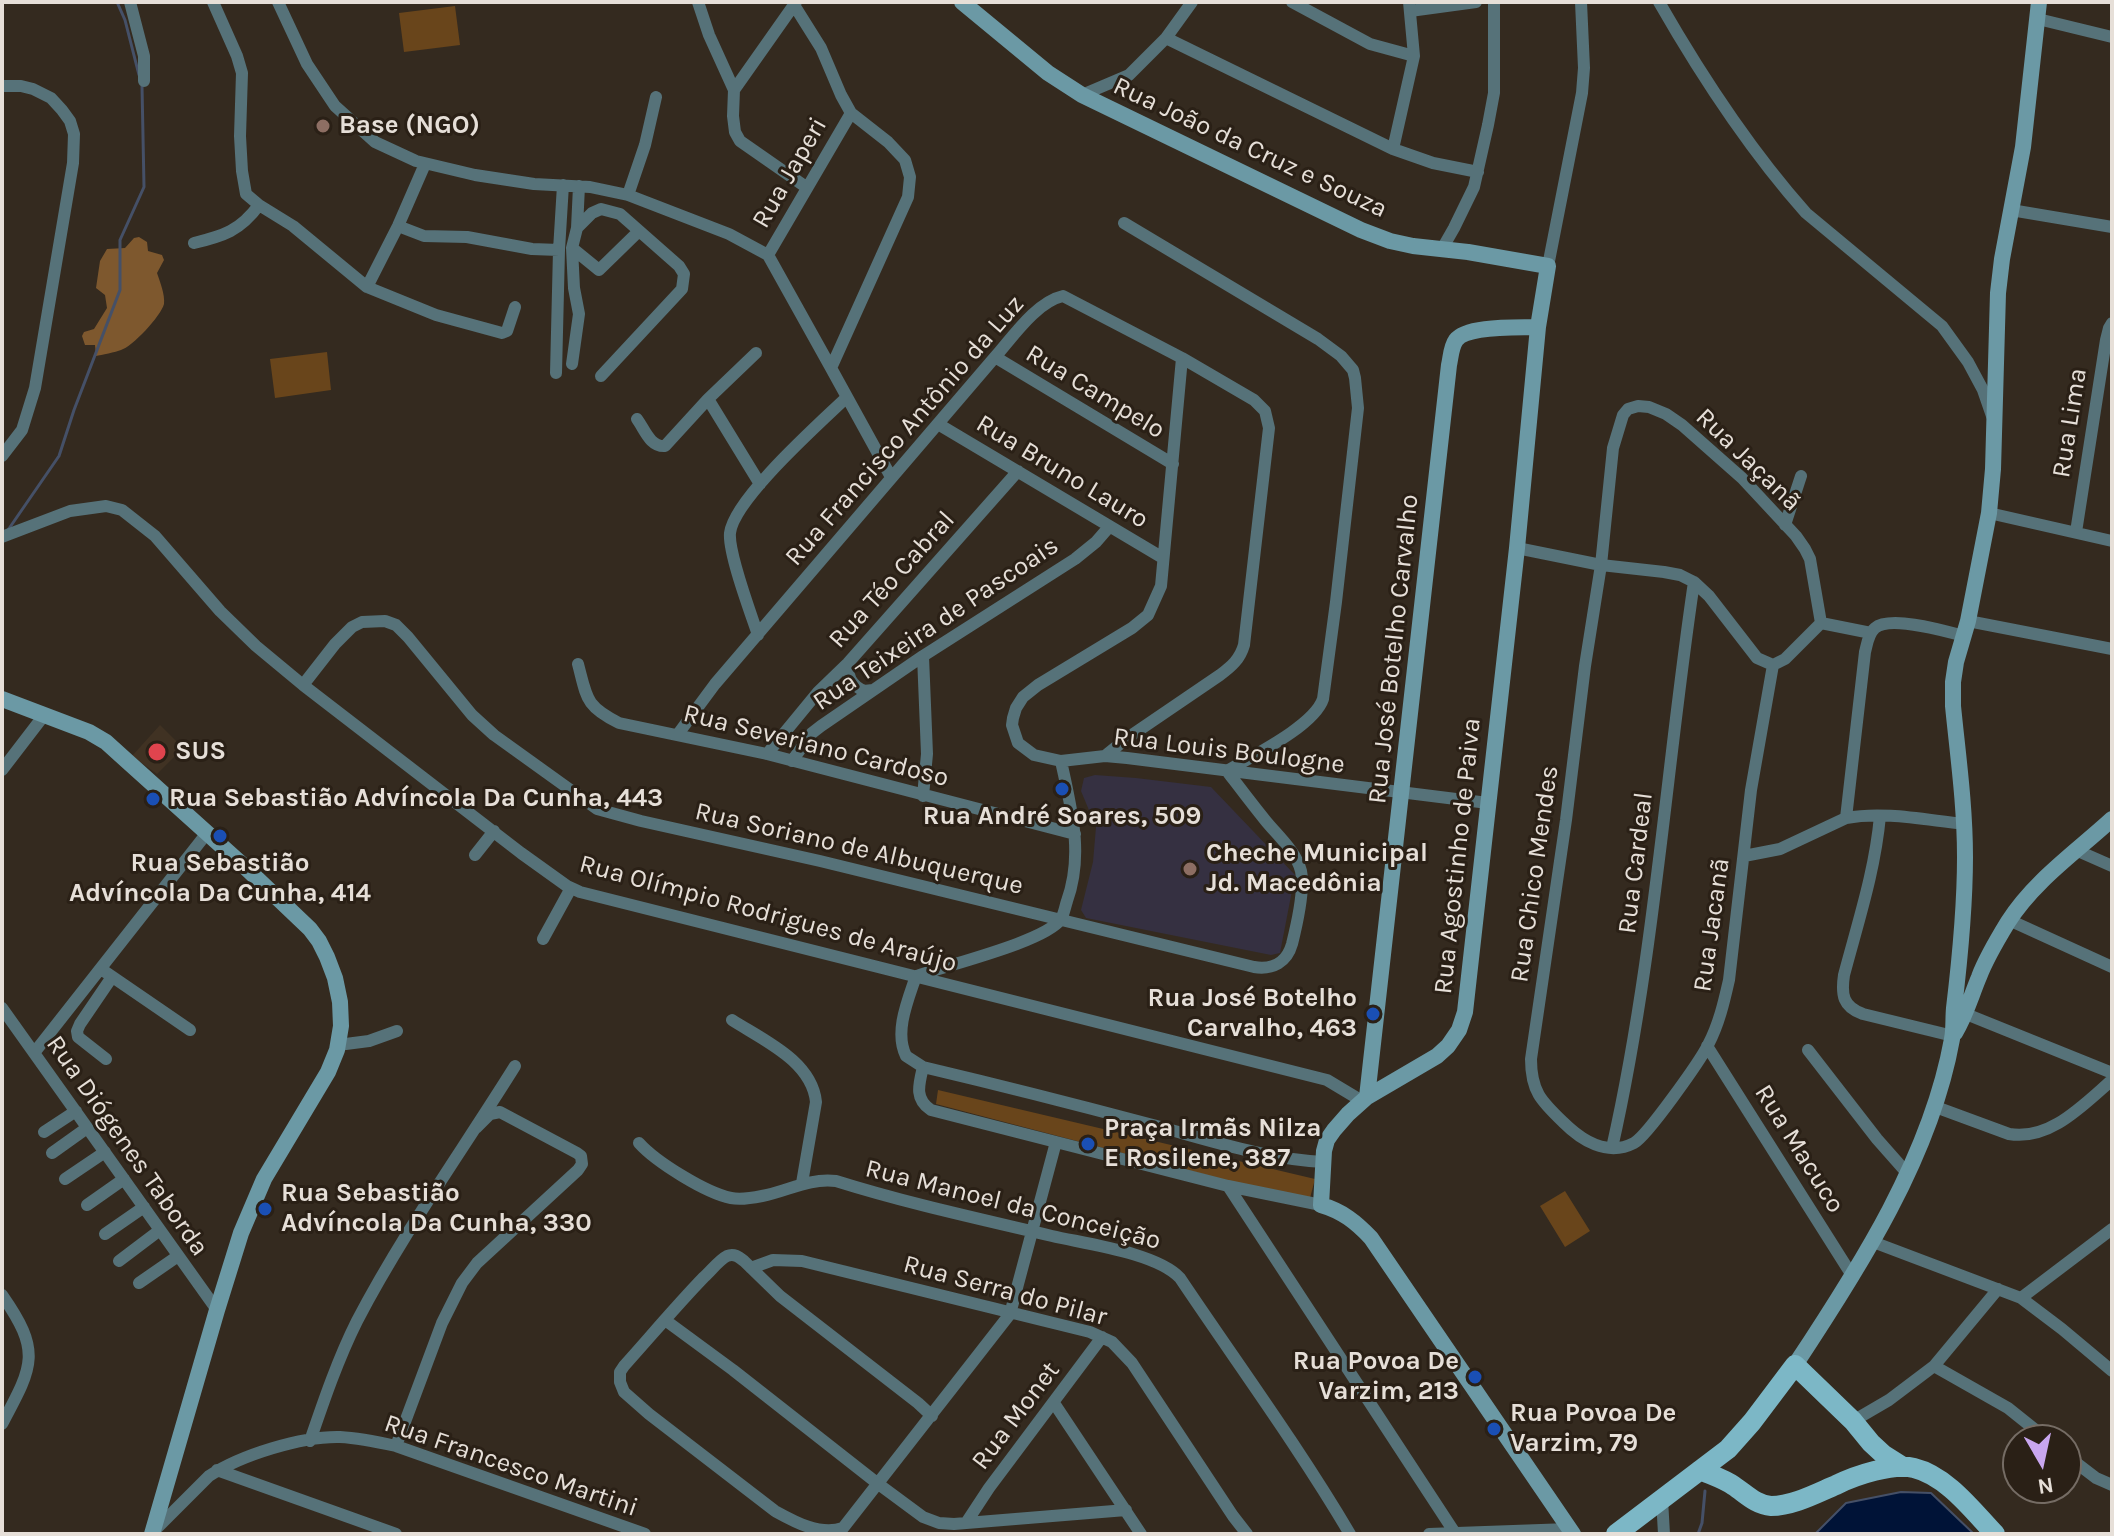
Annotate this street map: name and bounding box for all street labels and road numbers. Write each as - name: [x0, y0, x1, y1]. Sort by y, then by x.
- street label: Rua João da Cruz e Souza: [1108, 71, 1392, 225]
- street label: Rua Japeri: [746, 112, 834, 234]
- street label: Rua Francisco Antônio da Luz: [779, 289, 1031, 573]
- street label: Rua Campelo: [1020, 338, 1170, 446]
- street label: Rua Lima: [2046, 366, 2094, 480]
- street label: Rua Jaçanã: [1689, 402, 1807, 518]
- street label: Rua Bruno Lauro: [970, 408, 1154, 536]
- street label: Rua José Botelho Carvalho: [1362, 493, 1426, 805]
- street label: Rua Téo Cabral: [822, 505, 962, 655]
- street label: Rua Teixeira de Pascoais: [807, 530, 1065, 718]
- street label: Rua Severiano Cardoso: [680, 698, 952, 794]
- street label: Rua Agostinho de Paiva: [1428, 716, 1488, 996]
- street label: Rua Louis Boulogne: [1111, 721, 1347, 781]
- street label: Rua Chico Mendes: [1504, 763, 1566, 985]
- street label: Rua Cardeal: [1612, 791, 1660, 935]
- street label: Rua Soriano de Albuquerque: [692, 796, 1026, 902]
- street label: Rua Olímpio Rodrigues de Araújo: [576, 849, 960, 979]
- street label: Rua Jacanã: [1687, 856, 1737, 994]
- street label: Rua Diógenes Taborda: [39, 1030, 215, 1262]
- street label: Rua Macuco: [1747, 1079, 1851, 1219]
- street label: Rua Manoel da Conceição: [862, 1153, 1164, 1257]
- street label: Rua Serra do Pilar: [900, 1249, 1110, 1333]
- street label: Rua Monet: [965, 1356, 1067, 1476]
- street label: Rua Francesco Martini: [380, 1408, 642, 1524]

